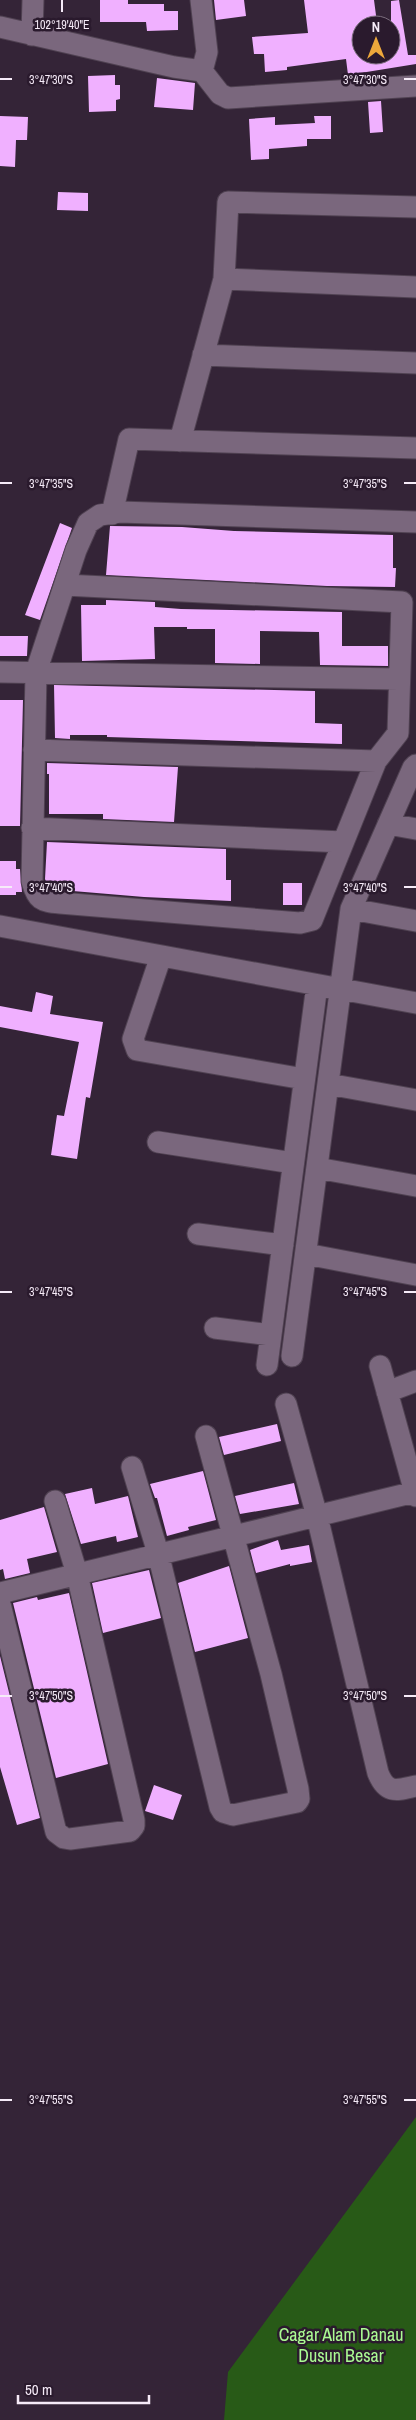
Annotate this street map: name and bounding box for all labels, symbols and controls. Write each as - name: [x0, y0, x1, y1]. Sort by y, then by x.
- north arrow: [351, 15, 401, 65]
- text: 102°19'40"E: [34, 17, 90, 33]
- text: N: [372, 18, 380, 36]
- text: 3°47'30"S: [29, 72, 73, 88]
- text: 3°47'30"S: [343, 72, 387, 88]
- text: 3°47'35"S: [29, 476, 73, 492]
- text: 3°47'35"S: [343, 476, 387, 492]
- text: 3°47'40"S: [29, 880, 73, 896]
- text: 3°47'40"S: [343, 880, 387, 896]
- text: 3°47'45"S: [29, 1284, 73, 1300]
- text: 3°47'45"S: [343, 1284, 387, 1300]
- text: 3°47'50"S: [29, 1688, 73, 1704]
- text: 3°47'50"S: [343, 1688, 387, 1704]
- text: 3°47'55"S: [29, 2092, 73, 2108]
- text: 3°47'55"S: [343, 2092, 387, 2108]
- park label: Cagar Alam Danau Dusun Besar: [279, 2322, 403, 2368]
- scale bar: [18, 2372, 149, 2404]
- text: 50 m: [25, 2379, 52, 2400]

